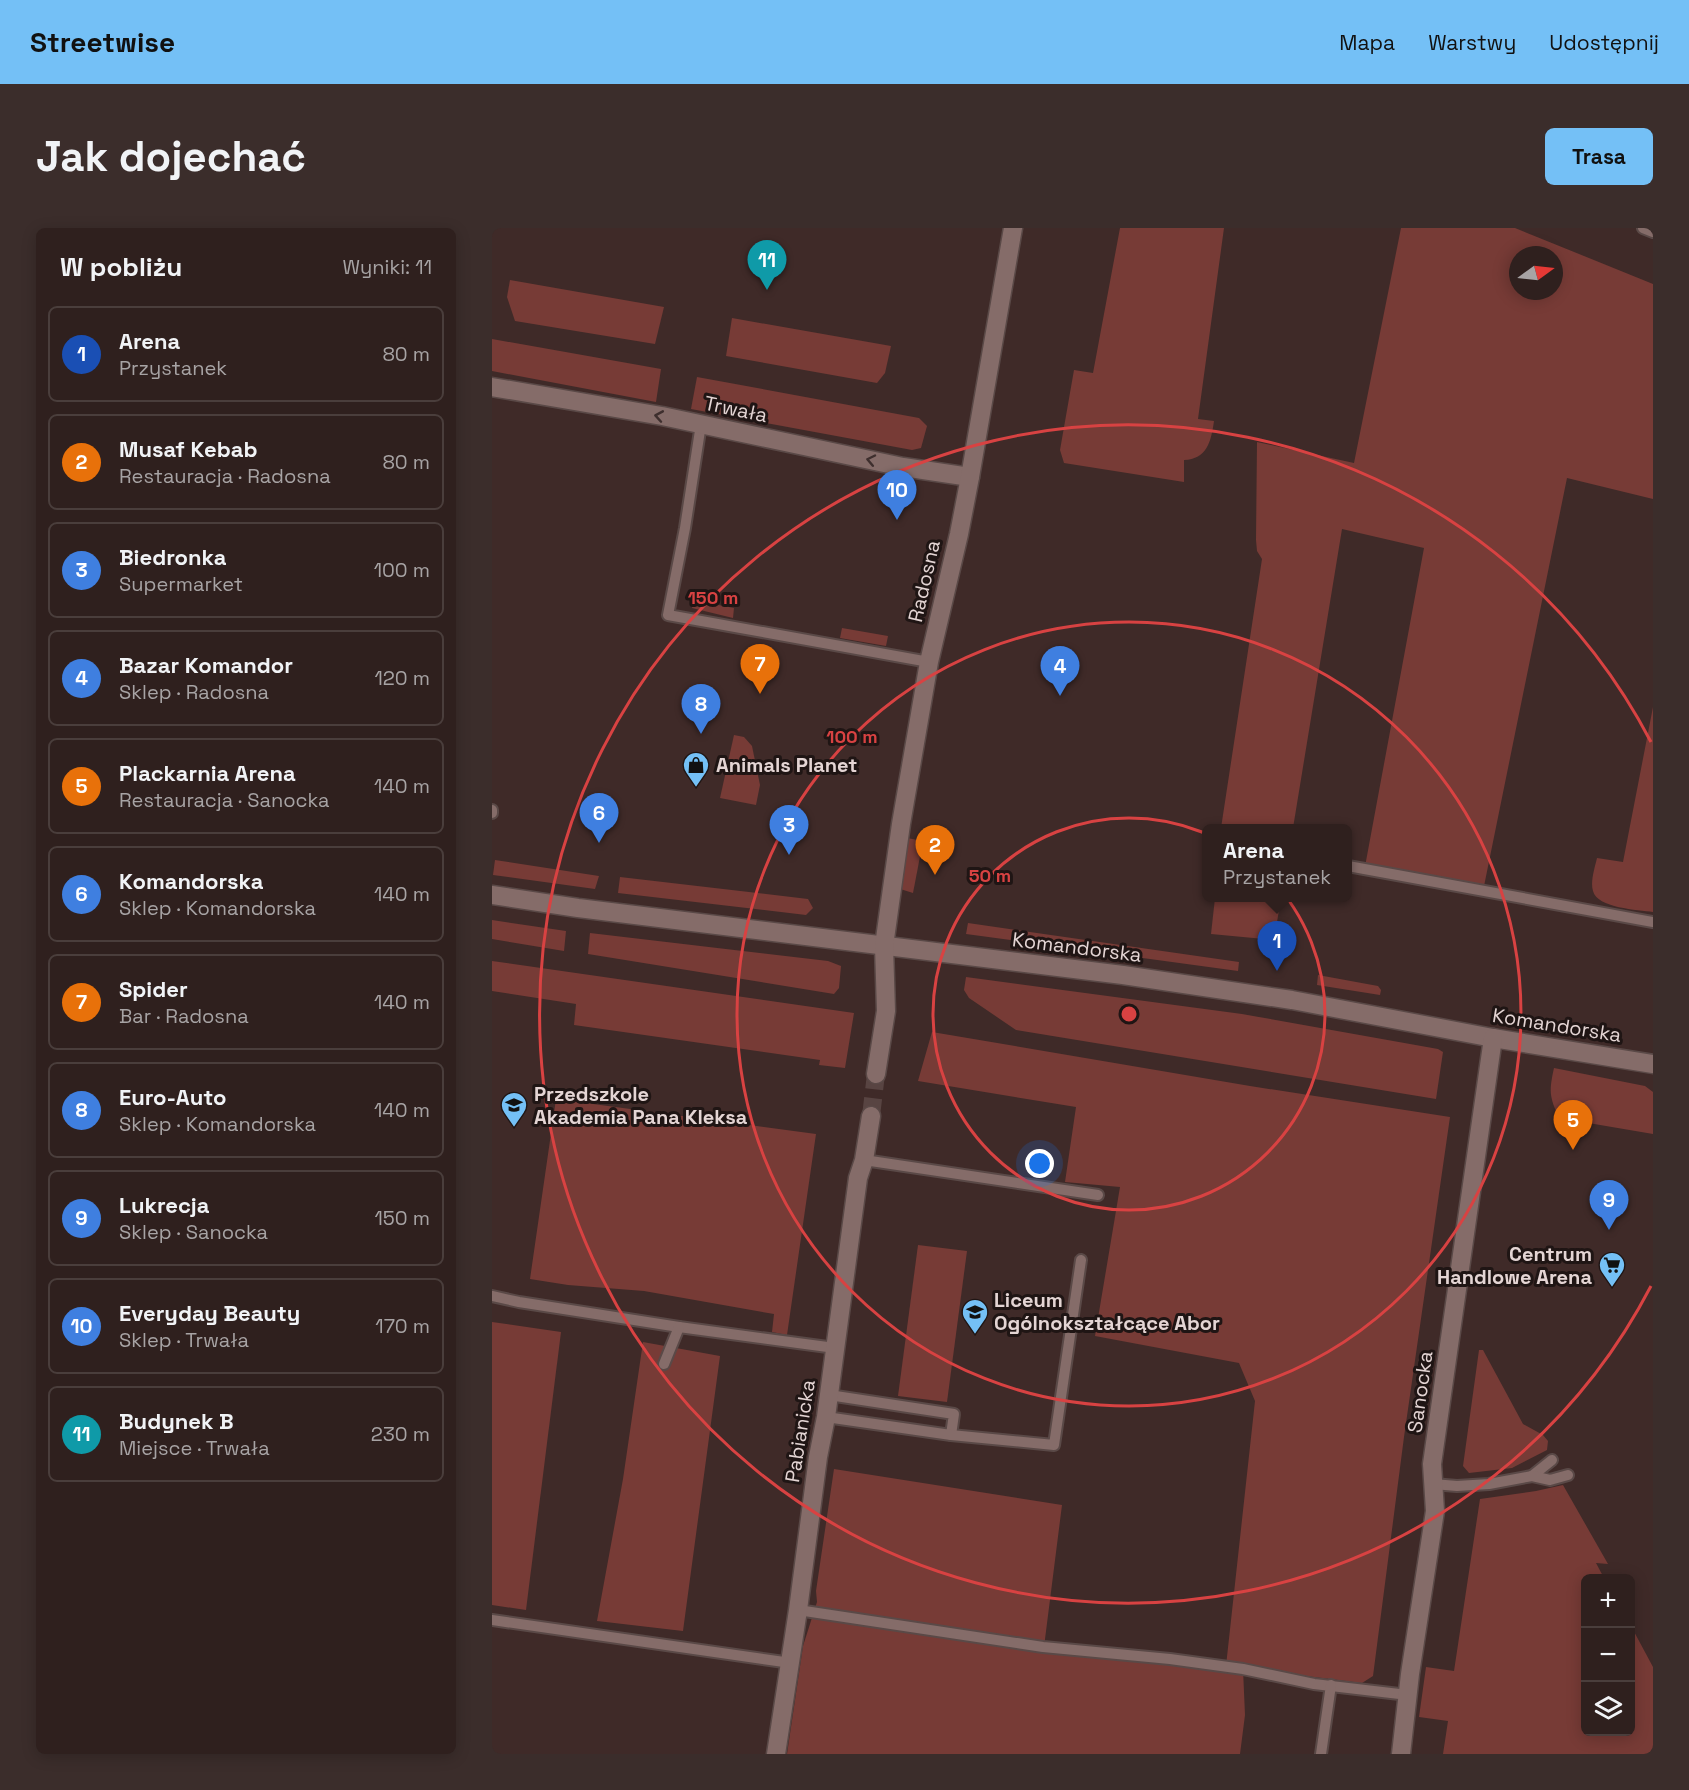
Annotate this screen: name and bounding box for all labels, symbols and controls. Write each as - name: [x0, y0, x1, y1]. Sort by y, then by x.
- text: Streetwise: [30, 24, 175, 60]
- text: Mapa: [1339, 29, 1395, 56]
- text: Warstwy: [1428, 29, 1516, 56]
- text: Udostępnij: [1549, 29, 1659, 56]
- button: Trasa: [1545, 128, 1653, 185]
- text: Jak dojechać: [36, 130, 306, 183]
- pin: 11: [748, 241, 786, 290]
- north arrow: [1509, 246, 1563, 300]
- text: W pobliżu: [60, 250, 182, 284]
- text: Wyniki: 11: [343, 254, 432, 280]
- text: Arena: [119, 327, 180, 355]
- text: 1: [77, 341, 86, 367]
- text: 80 m: [382, 341, 430, 367]
- text: Przystanek: [119, 355, 227, 381]
- street label: Trwała: [702, 390, 770, 428]
- one-way arrow: [655, 410, 665, 423]
- text: Musaf Kebab: [119, 435, 257, 463]
- text: 2: [76, 449, 87, 475]
- text: 80 m: [382, 449, 430, 475]
- one-way arrow: [866, 454, 876, 467]
- text: Restauracja · Radosna: [119, 463, 331, 489]
- pin: 10: [878, 470, 916, 520]
- street label: Radosna: [902, 537, 946, 625]
- text: Biedronka: [119, 543, 226, 571]
- text: 3: [75, 557, 88, 583]
- text: 100 m: [374, 557, 430, 583]
- text: Supermarket: [119, 571, 243, 597]
- text: 150 m: [688, 586, 738, 609]
- pin: 7: [740, 644, 780, 694]
- pin: 4: [1040, 646, 1080, 696]
- text: Bazar Komandor: [119, 651, 293, 679]
- text: 4: [75, 665, 88, 691]
- text: 120 m: [374, 665, 430, 691]
- text: Sklep · Radosna: [119, 679, 269, 705]
- pin: 8: [682, 684, 720, 734]
- text: 100 m: [826, 725, 878, 748]
- shop icon: Animals Planet: [681, 750, 711, 788]
- place label: Animals Planet: [716, 752, 857, 778]
- text: Plackarnia Arena: [119, 759, 296, 787]
- text: 5: [76, 773, 88, 799]
- text: 140 m: [374, 773, 430, 799]
- text: Restauracja · Sanocka: [119, 787, 330, 813]
- pin: 6: [580, 794, 618, 843]
- pin: 3: [770, 806, 808, 855]
- popup: [1202, 824, 1352, 902]
- pin: 2: [916, 826, 954, 875]
- text: Arena: [1223, 836, 1284, 864]
- text: 50 m: [969, 864, 1011, 887]
- text: Przystanek: [1223, 864, 1331, 890]
- text: Komandorska: [119, 867, 263, 895]
- text: 6: [75, 881, 88, 907]
- text: 140 m: [374, 881, 430, 907]
- text: Sklep · Komandorska: [119, 895, 316, 921]
- pin: 1: [1258, 922, 1296, 971]
- street label: Komandorska: [1011, 926, 1143, 968]
- text: Spider: [119, 975, 188, 1003]
- text: 7: [76, 989, 87, 1015]
- text: 140 m: [374, 989, 430, 1015]
- street label: Komandorska: [1491, 1002, 1623, 1048]
- text: Bar · Radosna: [119, 1003, 249, 1029]
- centre of rings: [1119, 1004, 1139, 1024]
- place label: Przedszkole Akademia Pana Kleksa: [534, 1081, 748, 1130]
- text: Euro-Auto: [119, 1083, 226, 1111]
- school or university icon: Przedszkole Akademia Pana Kleksa: [499, 1090, 529, 1128]
- text: 8: [76, 1097, 88, 1123]
- text: 140 m: [374, 1097, 430, 1123]
- pin: 5: [1554, 1100, 1592, 1150]
- text: Sklep · Komandorska: [119, 1111, 316, 1137]
- your location: [1025, 1149, 1054, 1178]
- pin: 9: [1590, 1180, 1628, 1230]
- text: Lukrecja: [119, 1191, 209, 1219]
- text: 9: [75, 1205, 88, 1231]
- text: 150 m: [375, 1205, 430, 1231]
- text: Sklep · Sanocka: [119, 1219, 268, 1245]
- place label: Centrum Handlowe Arena: [1437, 1241, 1592, 1290]
- supermarket icon: Centrum Handlowe Arena: [1597, 1250, 1627, 1288]
- place label: Liceum Ogólnokształcące Abor: [994, 1287, 1220, 1336]
- school or university icon: Liceum Ogólnokształcące Abor: [960, 1297, 990, 1335]
- text: Everyday Beauty: [119, 1299, 300, 1327]
- text: 10: [71, 1313, 93, 1339]
- text: 170 m: [375, 1313, 430, 1339]
- text: Sklep · Trwała: [119, 1327, 249, 1353]
- street label: Sanocka: [1401, 1349, 1439, 1435]
- street label: Pabianicka: [779, 1378, 821, 1484]
- text: Budynek B: [119, 1407, 234, 1435]
- text: 11: [72, 1421, 91, 1447]
- text: 230 m: [371, 1421, 430, 1447]
- text: Miejsce · Trwała: [119, 1435, 270, 1461]
- map controls: [1581, 1574, 1635, 1736]
- button: +: [1581, 1574, 1635, 1628]
- button: −: [1581, 1628, 1635, 1682]
- button: layers: [1581, 1682, 1635, 1736]

